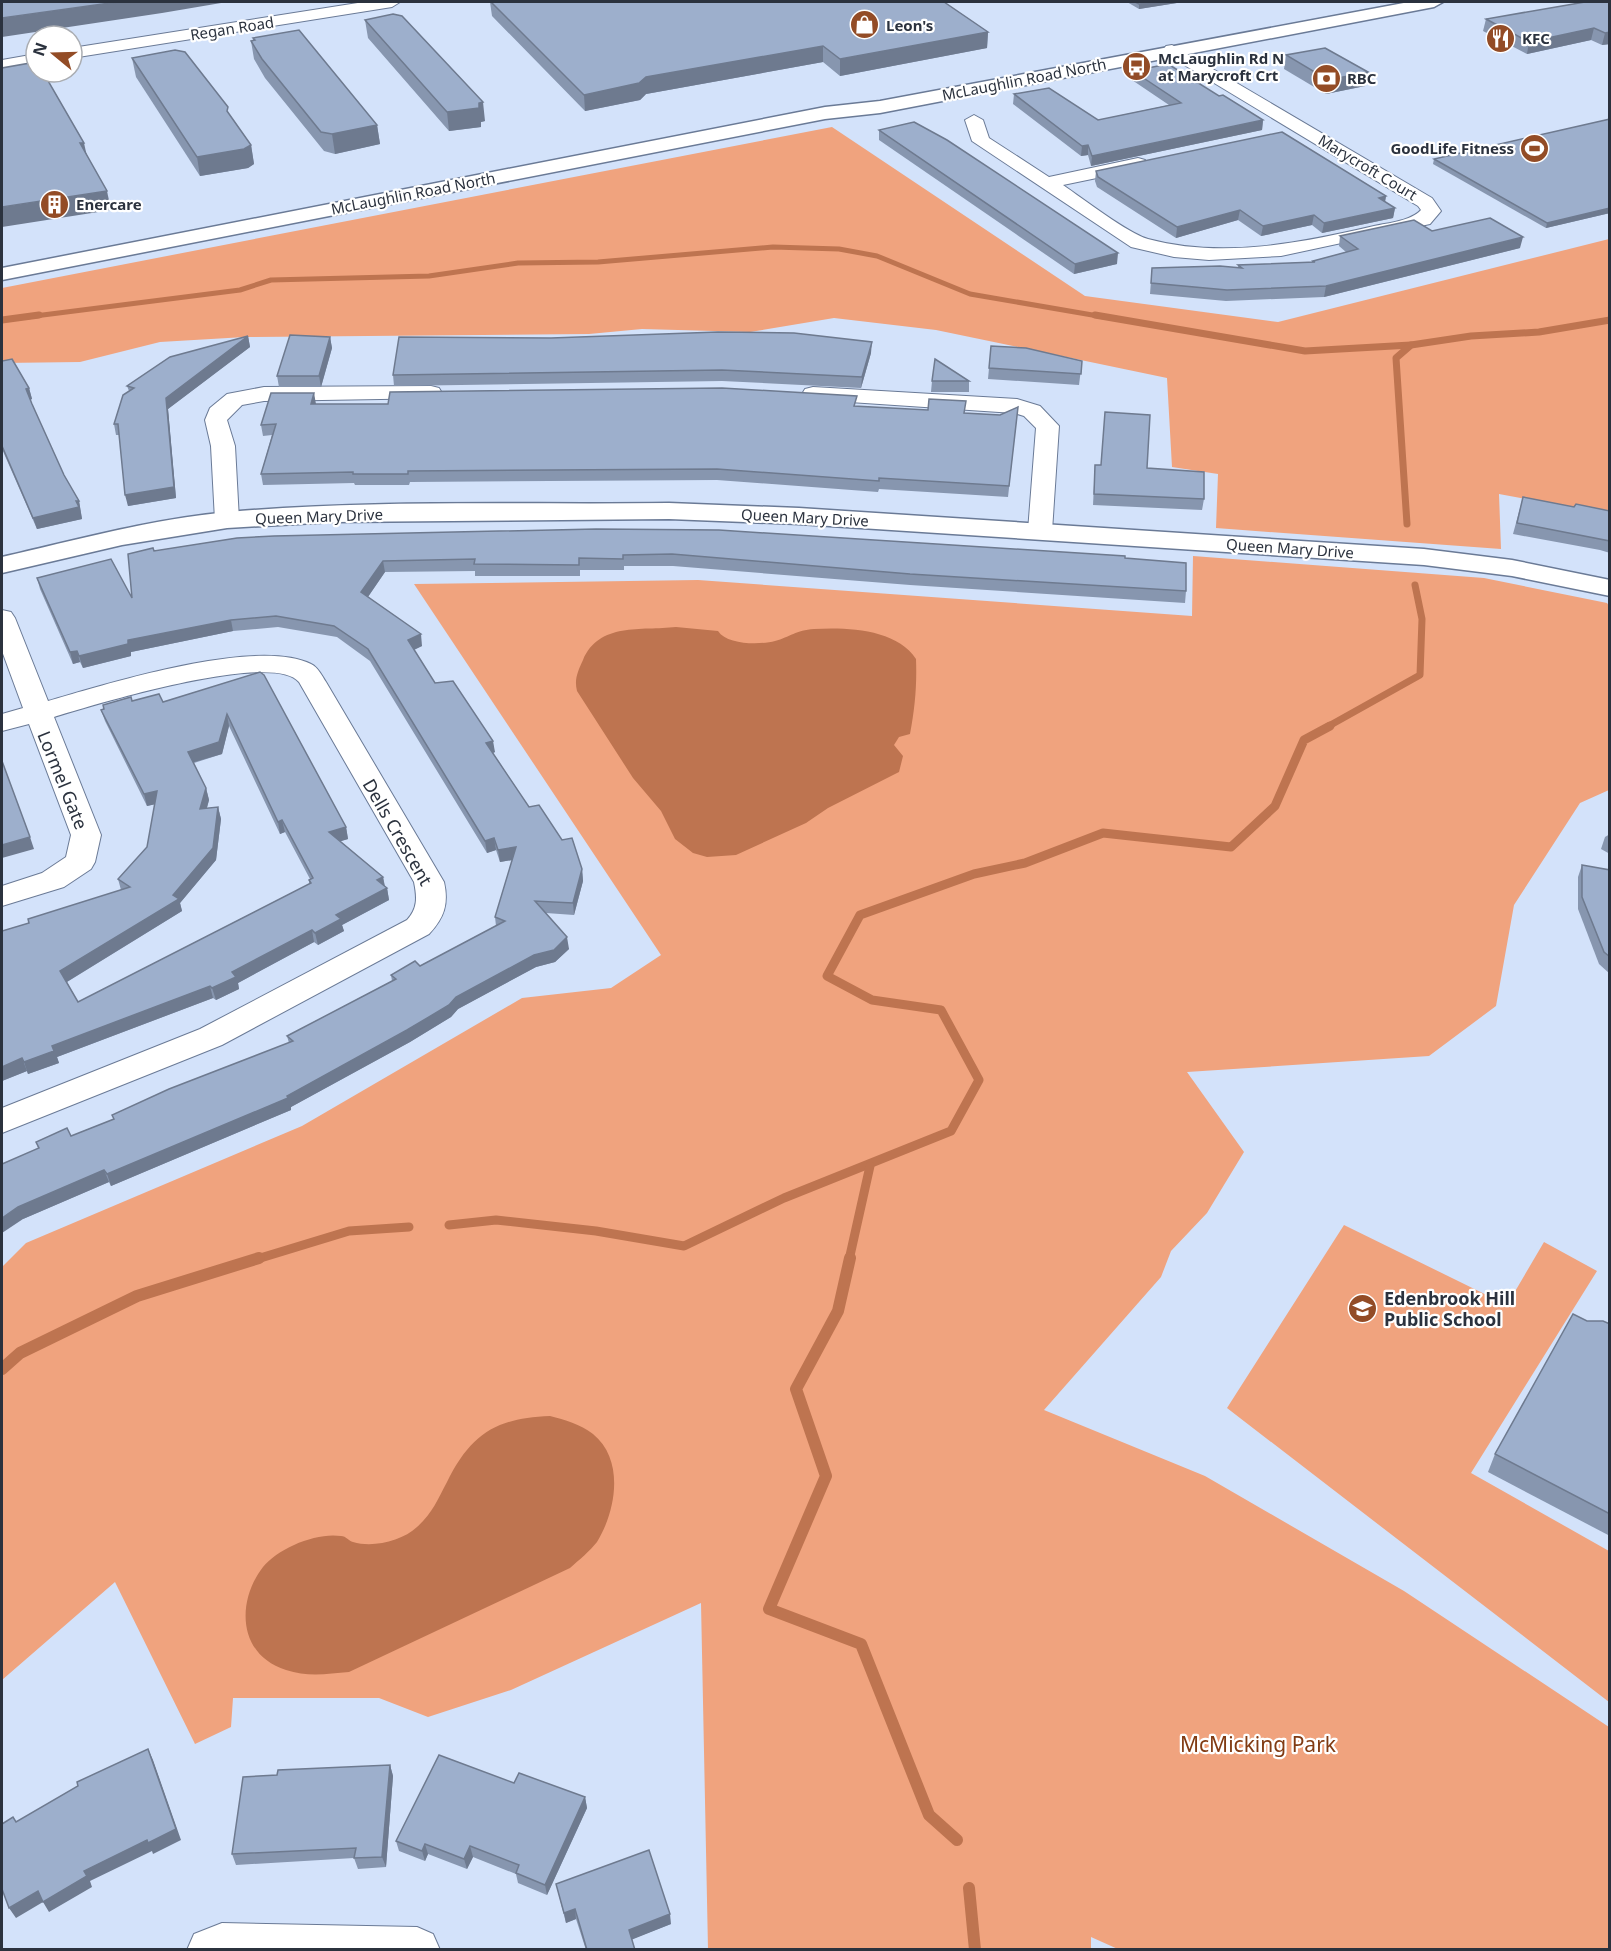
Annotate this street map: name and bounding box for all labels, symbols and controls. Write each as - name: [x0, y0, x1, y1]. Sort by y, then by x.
- shop icon: Leon's: [849, 9, 881, 41]
- street label: Regan Road: [189, 12, 275, 44]
- place label: Leon's: [886, 15, 933, 35]
- restaurant icon: KFC: [1485, 22, 1517, 54]
- north arrow: [24, 24, 84, 84]
- place label: KFC: [1522, 28, 1550, 48]
- text: N: [27, 39, 52, 59]
- place label: McLaughlin Rd N at Marycroft Crt: [1158, 48, 1284, 85]
- bus stop icon: McLaughlin Rd N at Marycroft Crt: [1121, 51, 1153, 83]
- street label: McLaughlin Road North: [940, 53, 1108, 105]
- bank icon: RBC: [1310, 62, 1342, 94]
- place label: RBC: [1347, 68, 1377, 88]
- street label: Marycroft Court: [1315, 130, 1422, 205]
- sports icon: GoodLife Fitness: [1519, 132, 1551, 164]
- place label: GoodLife Fitness: [1390, 138, 1514, 158]
- street label: McLaughlin Road North: [329, 167, 497, 219]
- building icon: Enercare: [39, 188, 71, 220]
- place label: Enercare: [76, 194, 142, 214]
- street label: Queen Mary Drive: [255, 504, 383, 528]
- street label: Queen Mary Drive: [741, 504, 869, 530]
- street label: Queen Mary Drive: [1225, 534, 1355, 562]
- street label: Lormel Gate: [32, 727, 94, 833]
- street label: Dells Crescent: [358, 774, 439, 890]
- place label: Edenbrook Hill Public School: [1384, 1286, 1515, 1331]
- school or university icon: Edenbrook Hill Public School: [1347, 1292, 1379, 1324]
- park label: McMicking Park: [1180, 1730, 1337, 1758]

